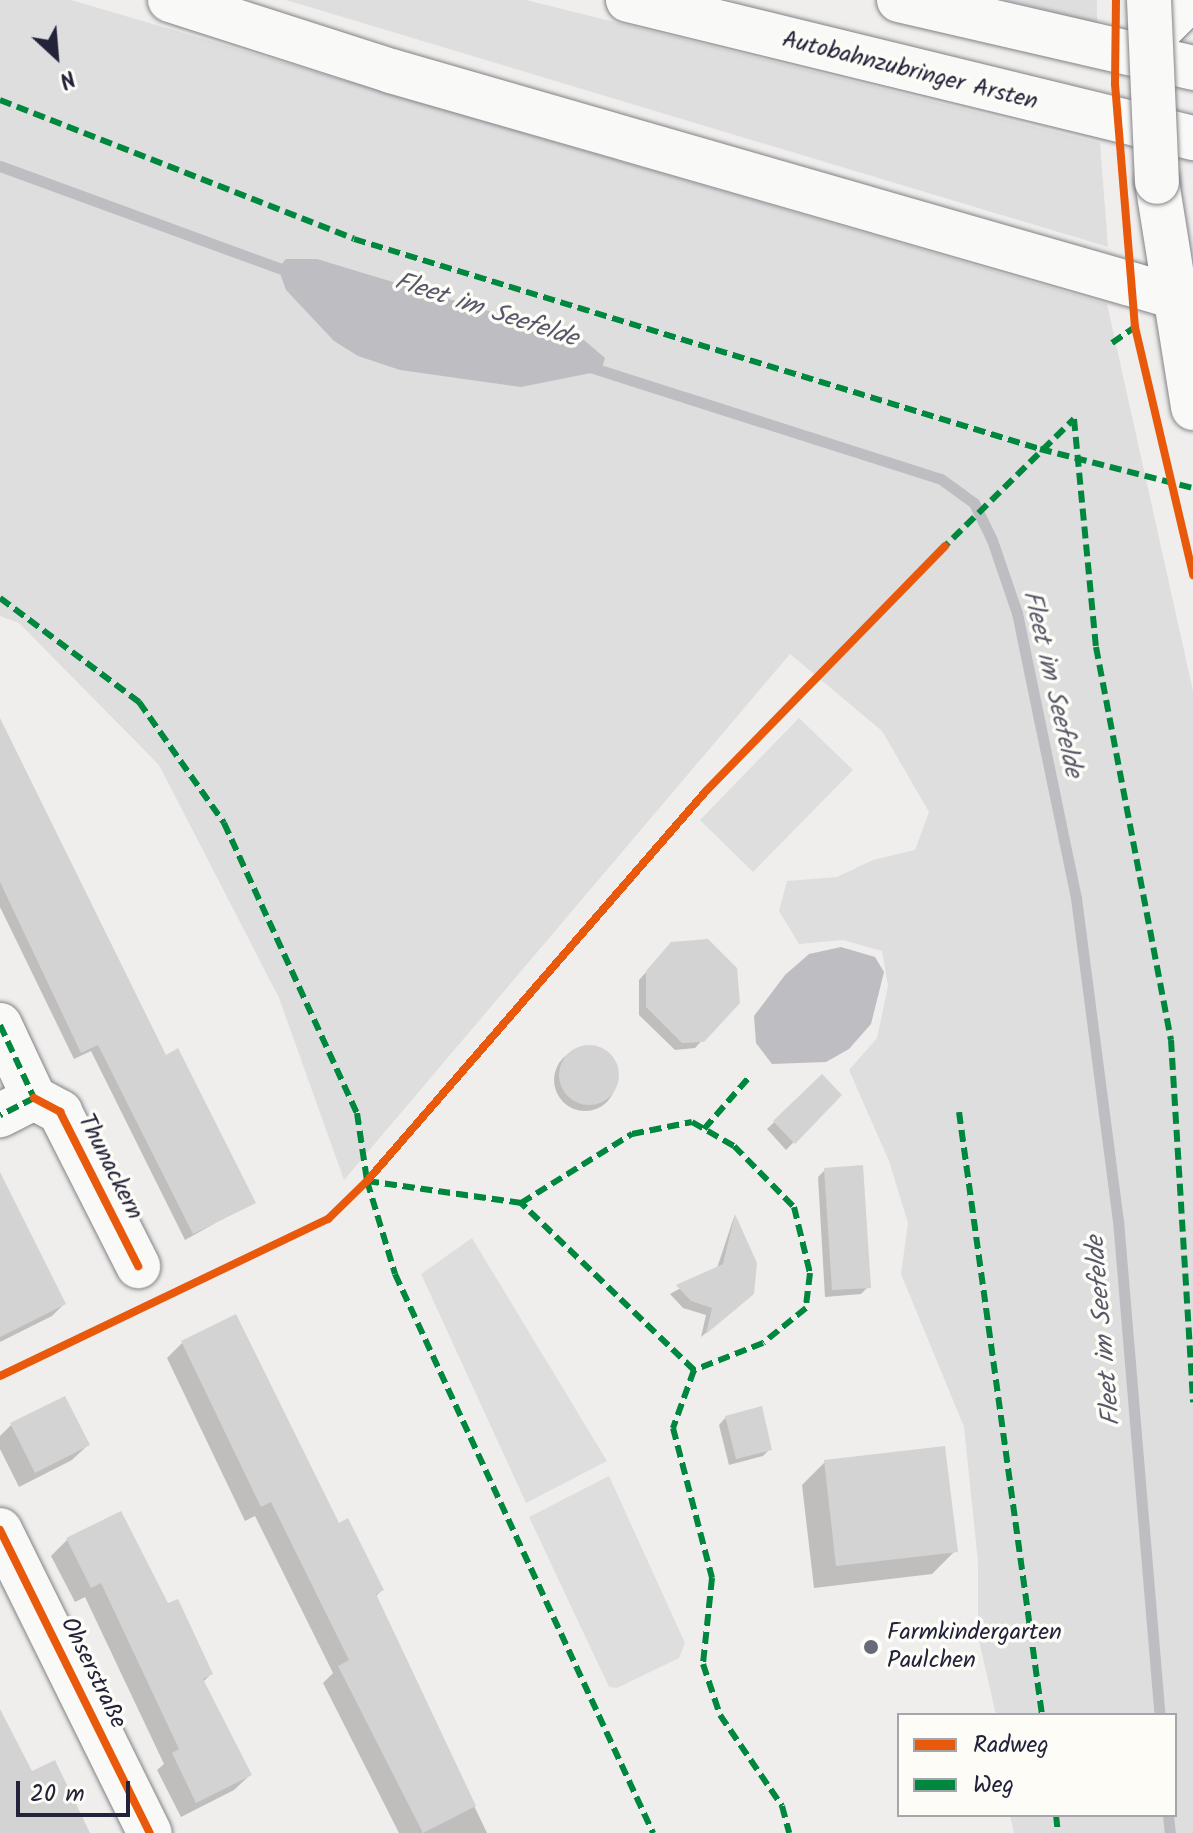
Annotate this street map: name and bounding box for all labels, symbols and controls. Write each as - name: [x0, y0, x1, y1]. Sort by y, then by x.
- north arrow: [16, 16, 96, 96]
- street label: Autobahnzubringer Arsten: [779, 25, 1041, 117]
- text: N: [53, 59, 81, 97]
- water label: Fleet im Seefelde: [390, 267, 582, 355]
- water label: Fleet im Seefelde: [1014, 587, 1088, 781]
- street label: Thunackern: [71, 1109, 149, 1225]
- water label: Fleet im Seefelde: [1081, 1235, 1129, 1427]
- street label: Ohserstraße: [54, 1613, 132, 1733]
- place label: Farmkindergarten Paulchen: [887, 1619, 1062, 1675]
- marker: Farmkindergarten Paulchen: [862, 1638, 880, 1656]
- legend: [897, 1713, 1177, 1817]
- text: Radweg: [973, 1726, 1049, 1765]
- scale bar: [20, 1765, 134, 1815]
- text: Weg: [973, 1766, 1014, 1805]
- text: 20 m: [30, 1775, 85, 1814]

